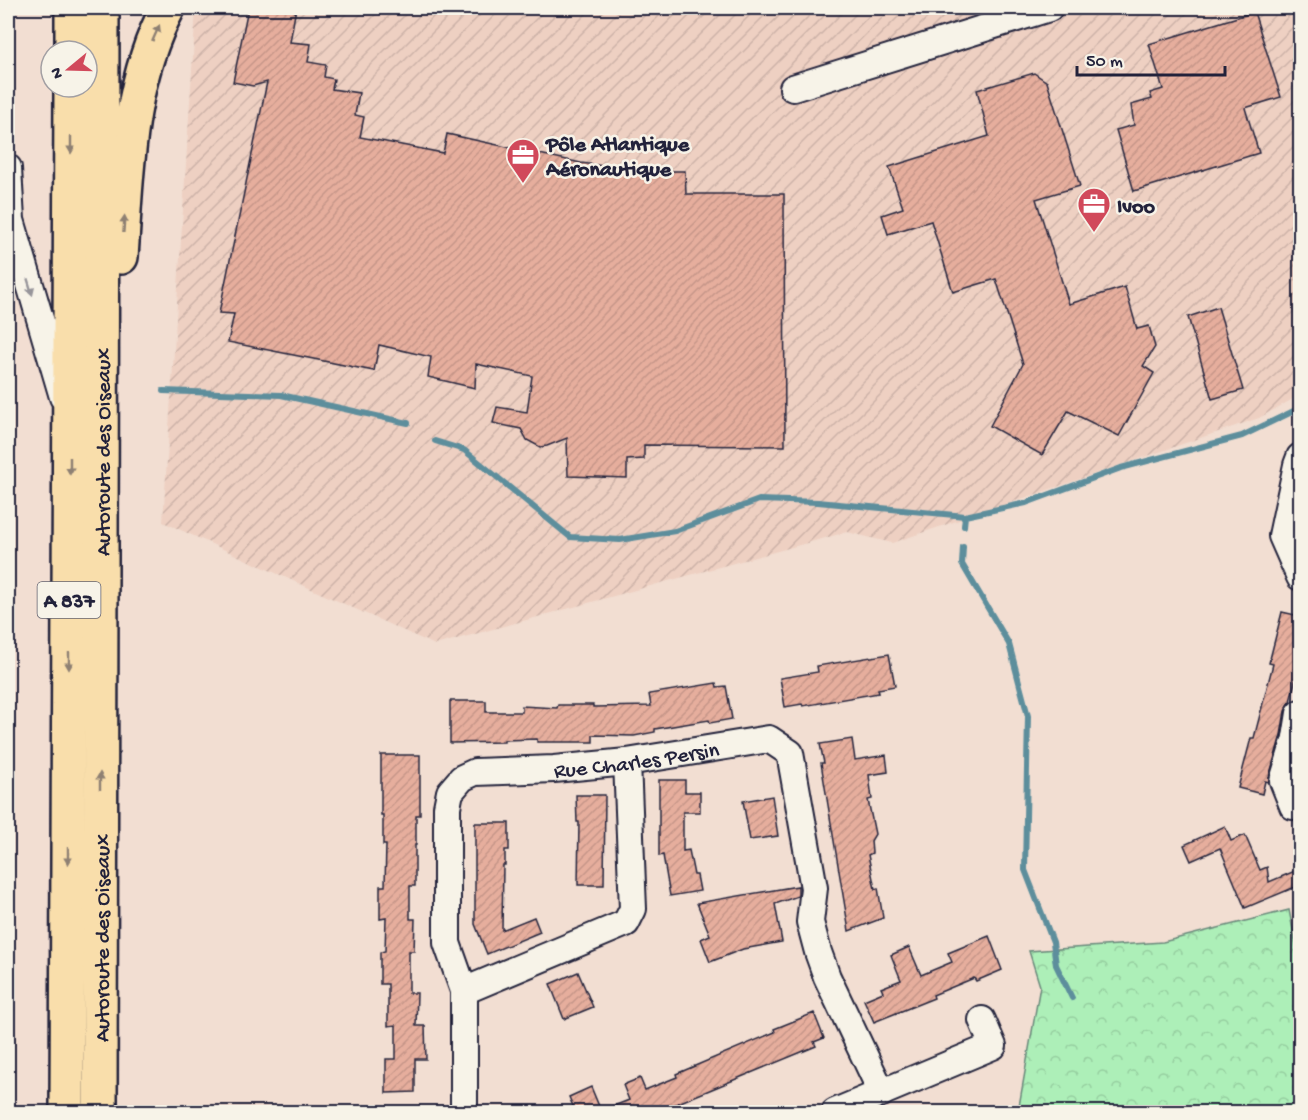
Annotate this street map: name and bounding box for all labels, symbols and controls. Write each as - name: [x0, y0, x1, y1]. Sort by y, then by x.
- one-way arrow: [151, 23, 161, 41]
- north arrow: [39, 39, 99, 99]
- scale bar: [1077, 39, 1226, 77]
- text: 50 m: [1086, 52, 1123, 73]
- text: N: [47, 64, 69, 81]
- place label: Pôle Atlantique Aéronautique: [545, 133, 690, 184]
- one-way arrow: [66, 136, 76, 155]
- office icon: Pôle Atlantique Aéronautique: [505, 137, 541, 184]
- office icon: Ivoo: [1076, 186, 1112, 233]
- place label: Ivoo: [1117, 195, 1155, 221]
- one-way arrow: [119, 214, 128, 233]
- one-way arrow: [26, 278, 35, 296]
- street label: Autoroute des Oiseaux: [92, 348, 118, 556]
- one-way arrow: [65, 457, 75, 476]
- road number: A 837: [38, 582, 100, 618]
- one-way arrow: [64, 652, 74, 671]
- street label: Rue Charles Persin: [553, 738, 722, 786]
- one-way arrow: [95, 772, 105, 791]
- street label: Autoroute des Oiseaux: [91, 834, 118, 1042]
- one-way arrow: [63, 847, 73, 866]

